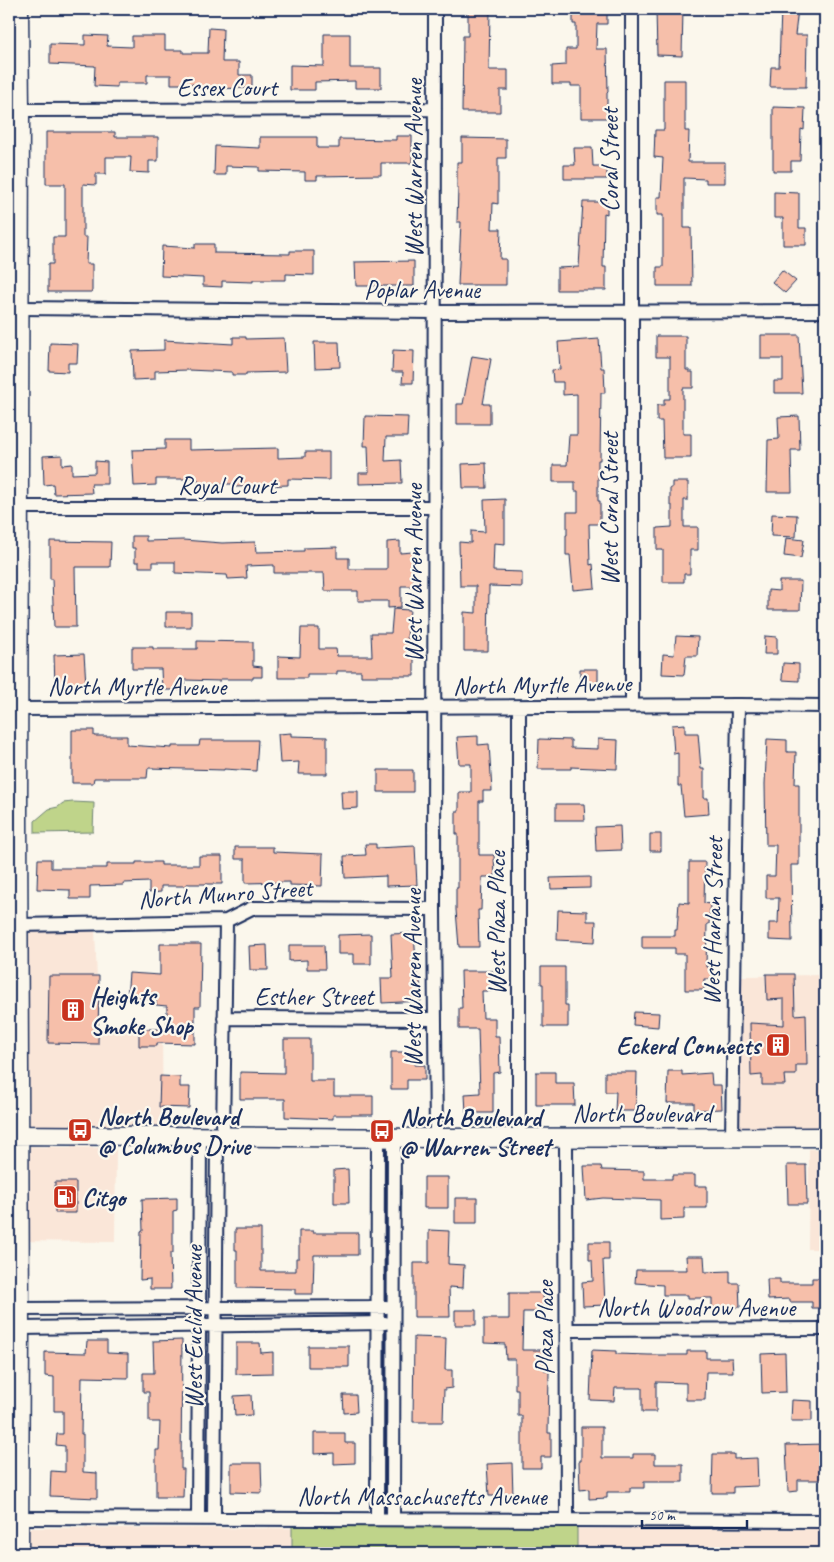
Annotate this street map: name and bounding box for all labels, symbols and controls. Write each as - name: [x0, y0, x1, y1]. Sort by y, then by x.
- street label: Essex Court: [177, 72, 280, 104]
- street label: West Warren Avenue: [398, 77, 430, 257]
- street label: Coral Street: [594, 105, 626, 212]
- street label: Poplar Avenue: [364, 274, 482, 306]
- street label: West Coral Street: [594, 430, 626, 586]
- street label: Royal Court: [178, 470, 279, 502]
- street label: West Warren Avenue: [398, 482, 430, 662]
- street label: North Myrtle Avenue: [453, 667, 633, 703]
- street label: North Myrtle Avenue: [48, 671, 228, 703]
- street label: West Harlan Street: [696, 834, 731, 1005]
- street label: West Plaza Place: [481, 849, 513, 995]
- street label: North Munro Street: [137, 872, 316, 916]
- street label: West Warren Avenue: [397, 887, 429, 1067]
- place label: Heights Smoke Shop: [90, 981, 194, 1042]
- street label: Esther Street: [255, 981, 376, 1013]
- building icon: Heights Smoke Shop: [60, 997, 86, 1023]
- place label: Eckerd Connects: [616, 1030, 762, 1062]
- building icon: Eckerd Connects: [765, 1032, 791, 1058]
- street label: North Boulevard: [573, 1098, 716, 1130]
- place label: North Boulevard @ Columbus Drive: [98, 1101, 252, 1162]
- place label: North Boulevard @ Warren Street: [400, 1102, 554, 1163]
- bus stop icon: North Boulevard @ Columbus Drive: [67, 1117, 93, 1143]
- bus stop icon: North Boulevard @ Warren Street: [369, 1118, 395, 1144]
- place label: Citgo: [82, 1182, 128, 1214]
- fuel station icon: Citgo: [52, 1184, 78, 1210]
- street label: West Euclid Avenue: [178, 1243, 210, 1409]
- street label: Plaza Place: [529, 1279, 561, 1375]
- street label: North Woodrow Avenue: [597, 1292, 797, 1324]
- street label: North Massachusetts Avenue: [297, 1481, 549, 1513]
- scale bar: [642, 1497, 746, 1529]
- text: 50 m: [649, 1506, 676, 1525]

